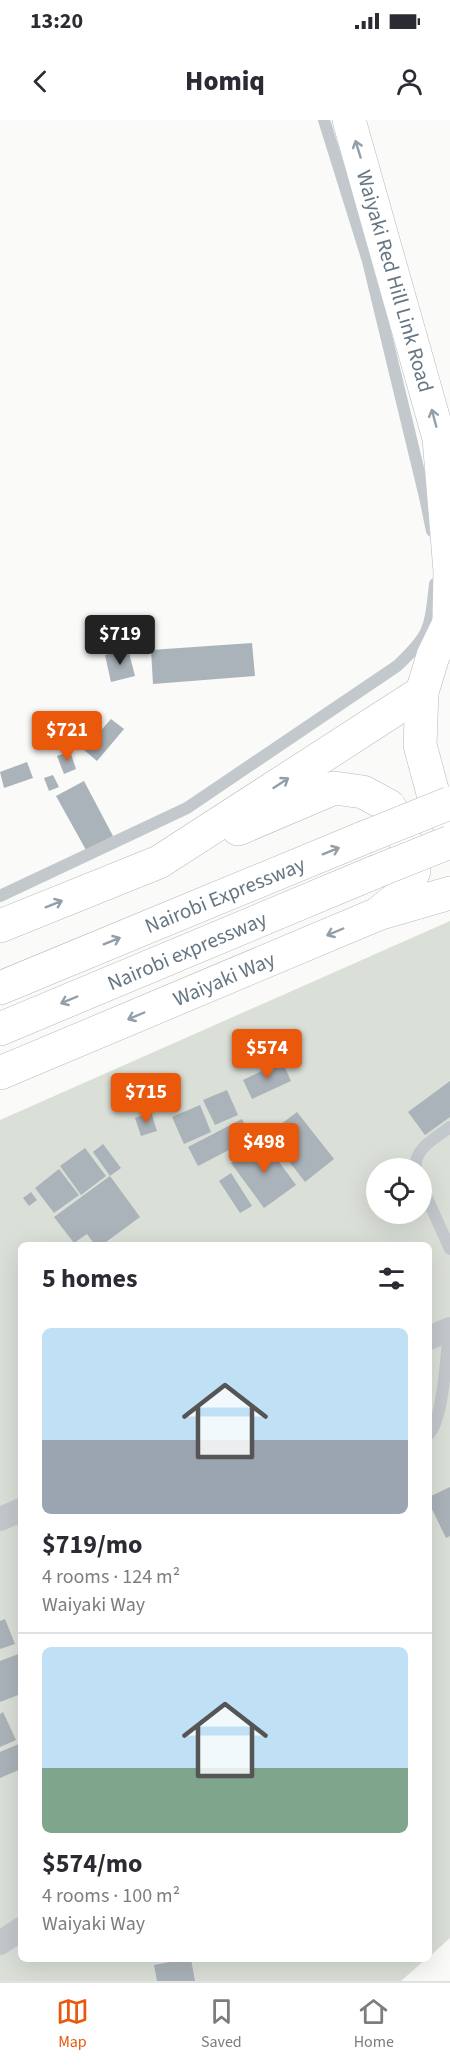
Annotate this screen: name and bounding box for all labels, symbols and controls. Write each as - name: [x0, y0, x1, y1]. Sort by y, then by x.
- text: 13:20: [30, 5, 83, 37]
- text: Homiq: [185, 62, 265, 101]
- icon: back: [24, 65, 57, 98]
- icon: person: [393, 65, 426, 98]
- one-way arrow: [352, 140, 363, 159]
- street label: Waiyaki Red Hill Link Road: [349, 166, 441, 396]
- one-way arrow: [428, 409, 439, 428]
- pin: $719: [84, 615, 156, 666]
- text: $719: [99, 620, 141, 648]
- pin: $721: [31, 711, 103, 762]
- text: $721: [46, 716, 88, 744]
- one-way arrow: [272, 777, 289, 789]
- one-way arrow: [322, 845, 340, 856]
- street label: Nairobi Expressway: [140, 849, 310, 941]
- one-way arrow: [45, 898, 63, 909]
- street label: Nairobi expressway: [103, 904, 271, 998]
- one-way arrow: [326, 927, 345, 938]
- one-way arrow: [103, 935, 121, 946]
- street label: Waiyaki Way: [168, 944, 280, 1014]
- one-way arrow: [61, 995, 79, 1006]
- one-way arrow: [127, 1011, 146, 1022]
- pin: $574: [231, 1029, 303, 1080]
- text: $574: [246, 1034, 288, 1062]
- pin: $715: [110, 1073, 182, 1124]
- text: $715: [125, 1078, 167, 1106]
- pin: $498: [228, 1123, 300, 1174]
- text: $498: [243, 1128, 285, 1156]
- map controls: [366, 1158, 432, 1224]
- button: locate: [366, 1158, 432, 1224]
- text: 5 homes: [42, 1260, 137, 1297]
- icon: filters: [375, 1262, 408, 1295]
- icon: home: [171, 1367, 279, 1475]
- text: $719/mo: [42, 1526, 142, 1563]
- text: 4 rooms · 124 m²: [42, 1563, 180, 1591]
- text: Waiyaki Way: [42, 1591, 145, 1619]
- icon: home: [171, 1686, 279, 1794]
- text: $574/mo: [42, 1845, 142, 1882]
- text: 4 rooms · 100 m²: [42, 1882, 180, 1910]
- text: Waiyaki Way: [42, 1910, 145, 1938]
- tab: Map: [56, 1995, 89, 2053]
- tab: Saved: [201, 1995, 242, 2053]
- tab: Home: [354, 1995, 394, 2053]

